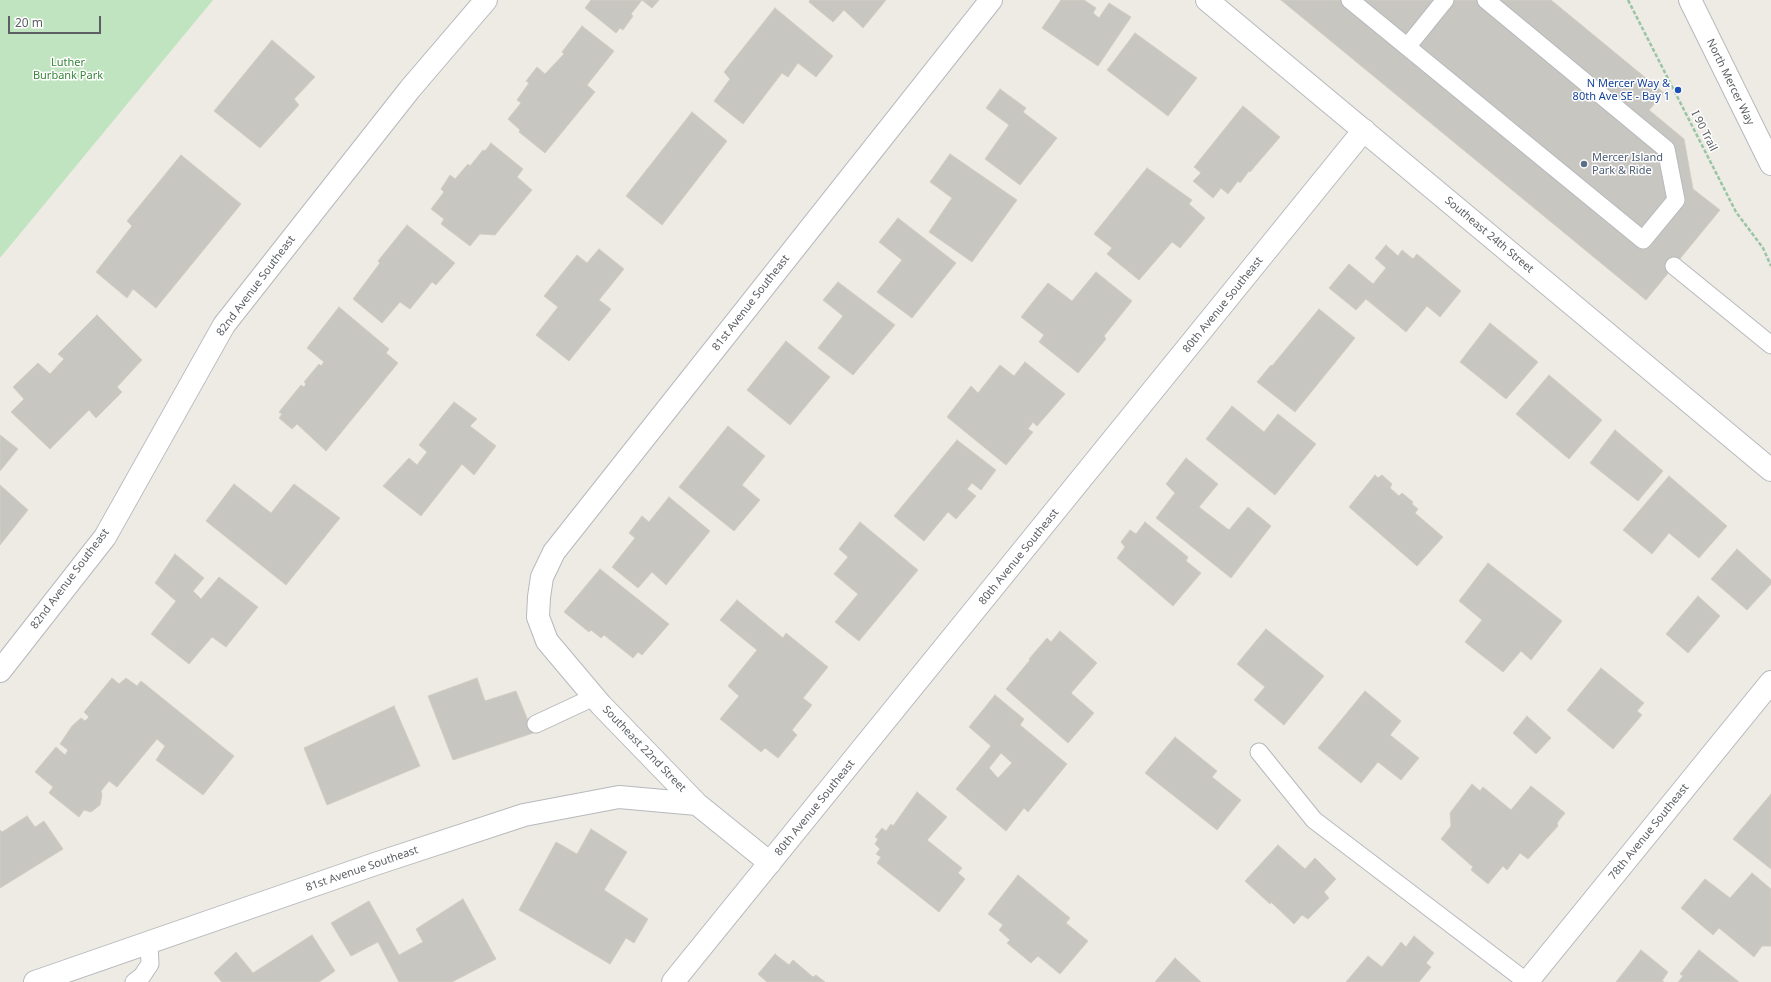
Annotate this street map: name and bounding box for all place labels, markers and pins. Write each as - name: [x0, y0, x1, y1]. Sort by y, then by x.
- place label: N Mercer Way & 80th Ave SE - Bay 1: [1573, 77, 1670, 103]
- marker: N Mercer Way & 80th Ave SE - Bay 1: [1673, 85, 1683, 95]
- place label: Mercer Island Park & Ride: [1592, 151, 1663, 177]
- marker: Mercer Island Park & Ride: [1579, 159, 1589, 169]

